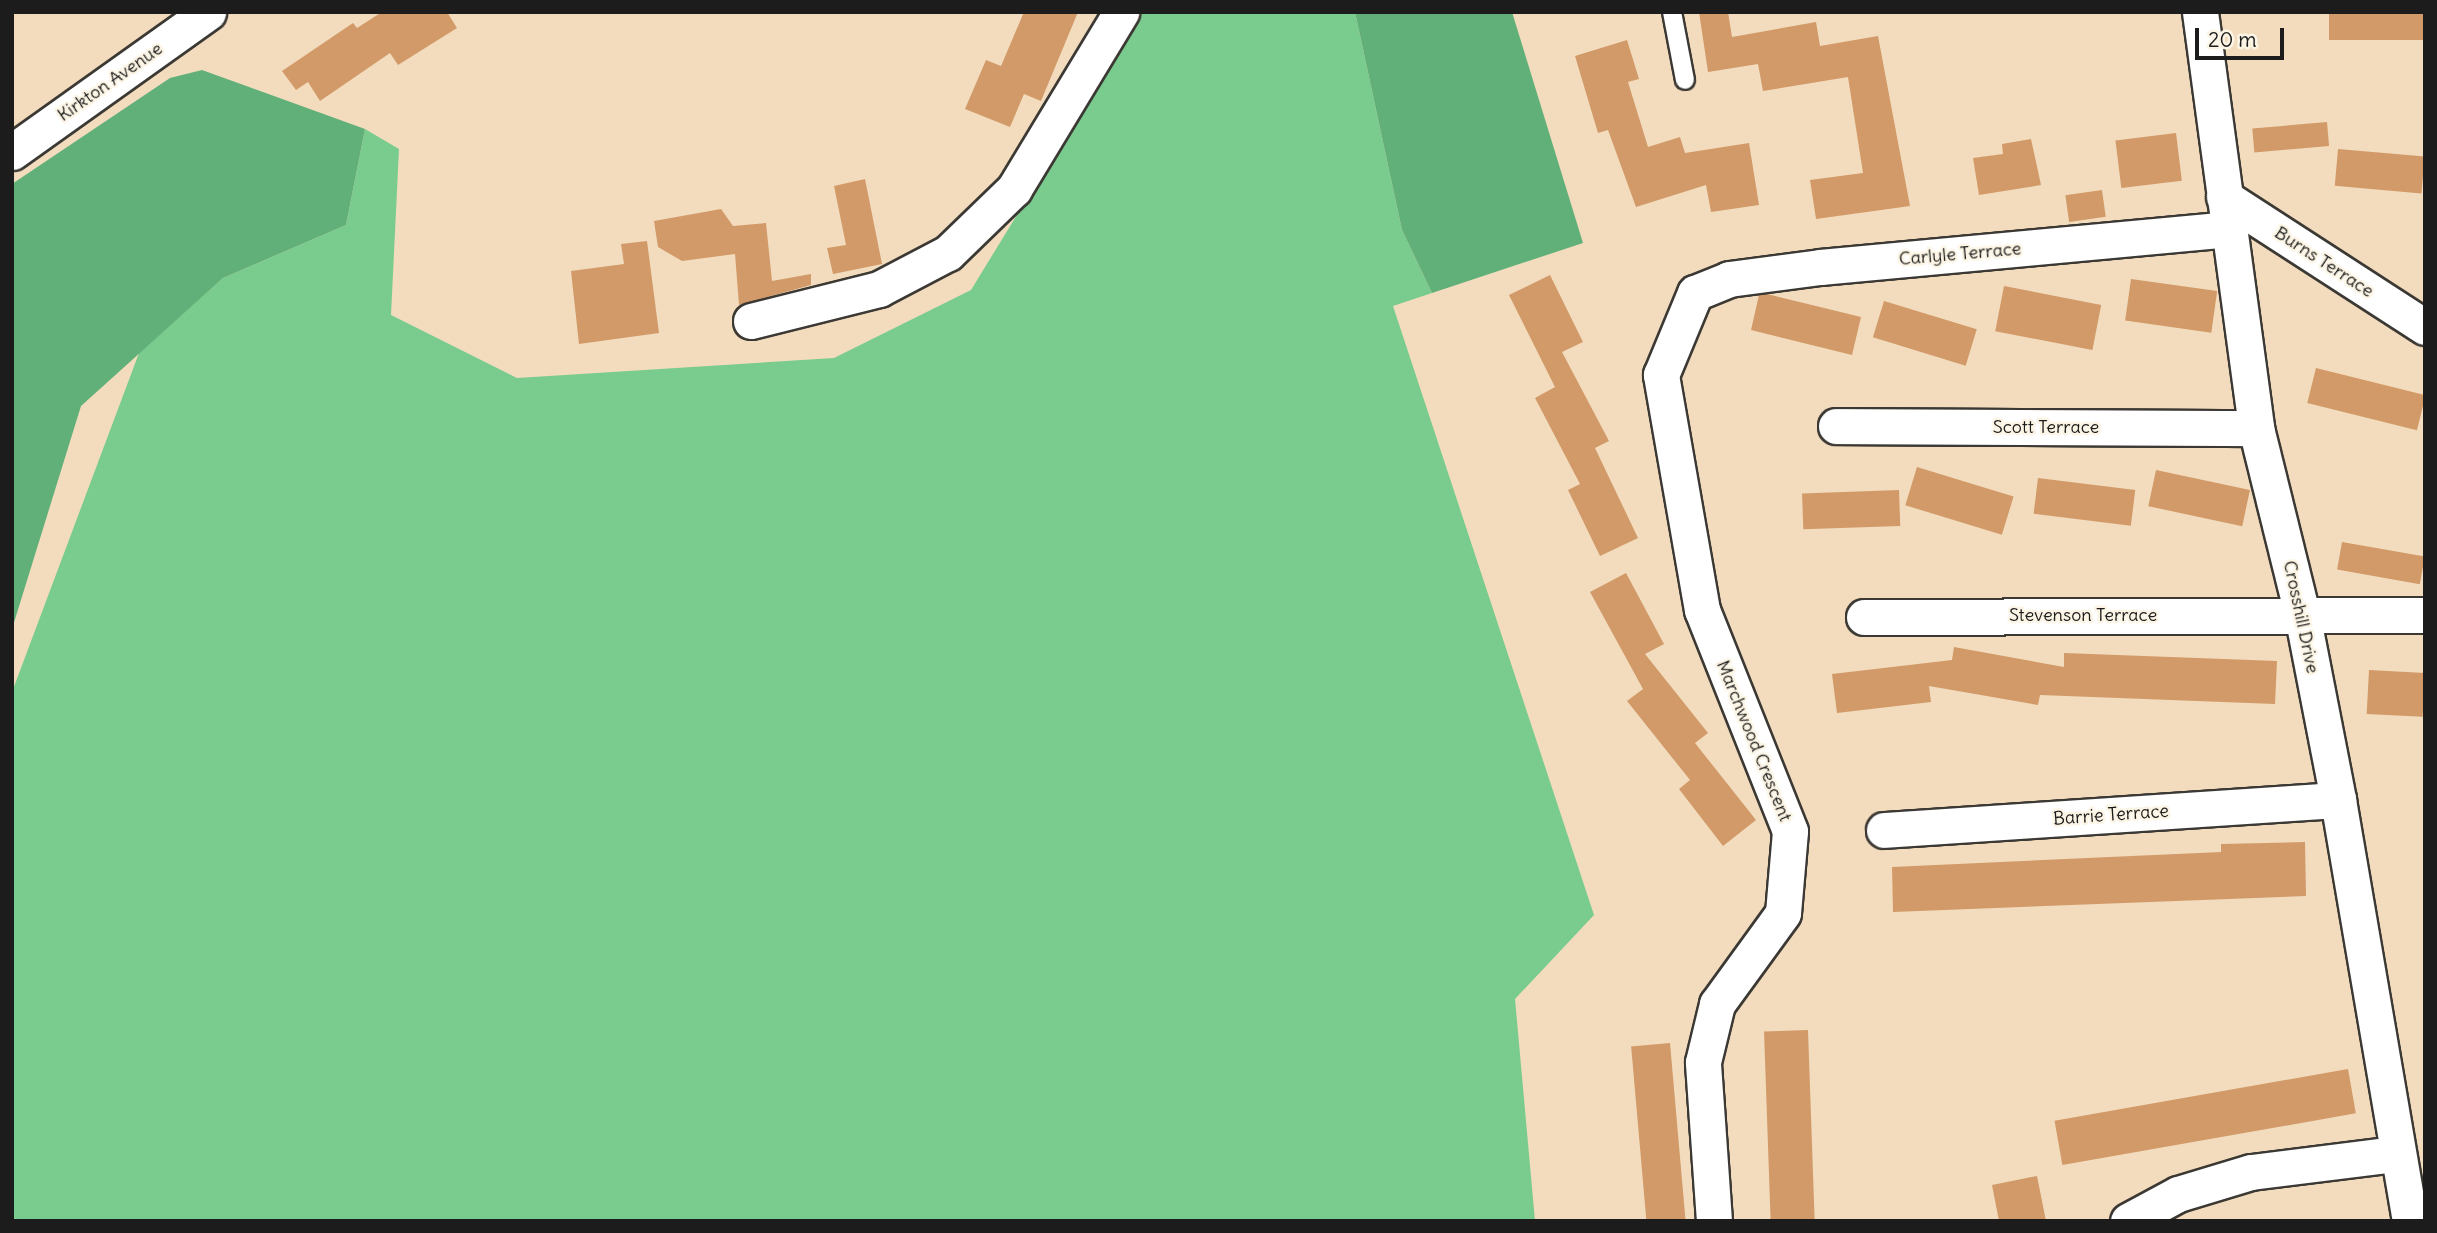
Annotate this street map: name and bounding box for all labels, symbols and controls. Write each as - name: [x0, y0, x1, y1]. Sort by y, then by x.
- scale bar: [2199, 14, 2288, 58]
- text: 20 m: [2208, 26, 2257, 53]
- street label: Kirkton Avenue: [53, 38, 167, 126]
- street label: Burns Terrace: [2270, 222, 2378, 302]
- street label: Carlyle Terrace: [1898, 238, 2022, 270]
- street label: Scott Terrace: [1993, 416, 2099, 438]
- street label: Crosshill Drive: [2279, 559, 2323, 675]
- street label: Stevenson Terrace: [2009, 604, 2157, 626]
- street label: Marchwood Crescent: [1712, 657, 1796, 825]
- street label: Barrie Terrace: [2052, 800, 2170, 830]

